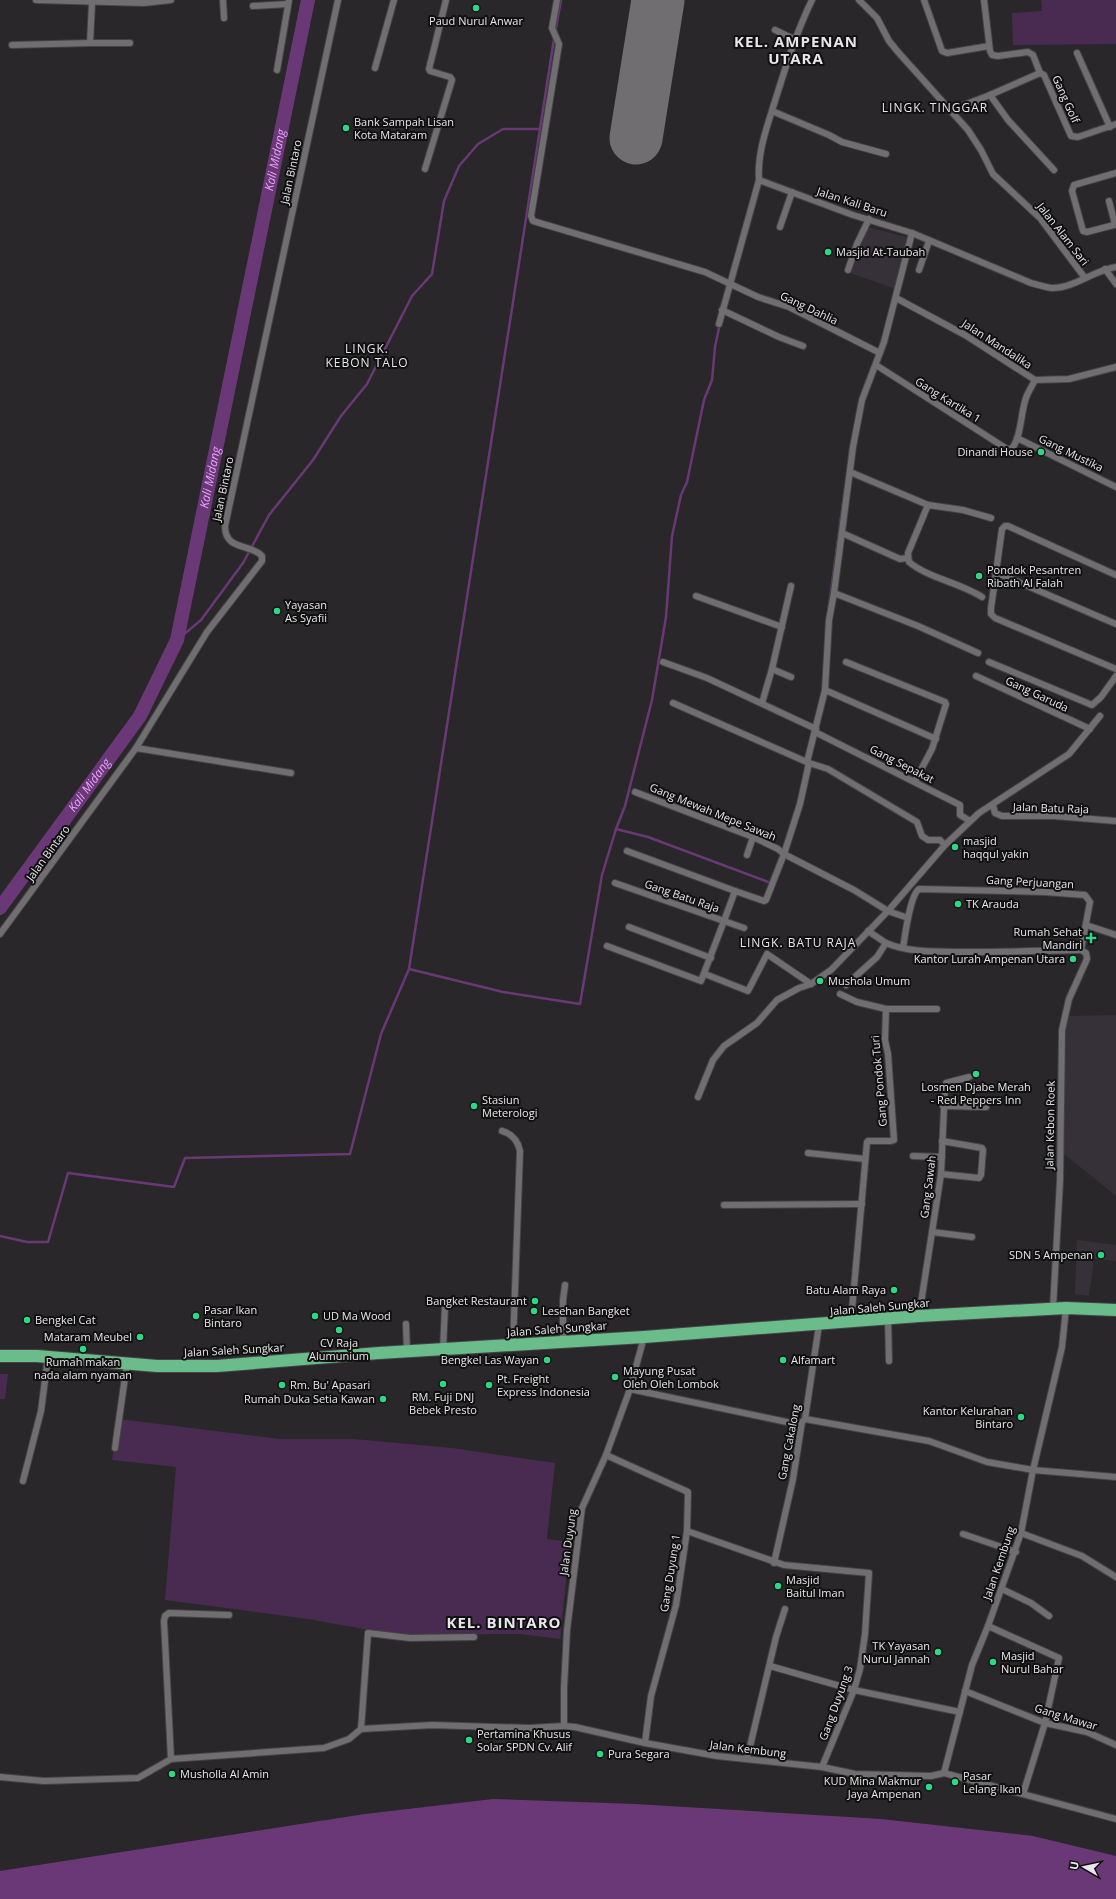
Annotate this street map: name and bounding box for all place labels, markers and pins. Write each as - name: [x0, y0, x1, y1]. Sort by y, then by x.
- marker: Paud Nurul Anwar: [471, 3, 481, 13]
- place label: Paud Nurul Anwar: [429, 13, 523, 28]
- place label: Bank Sampah Lisan Kota Mataram: [354, 114, 454, 142]
- marker: Bank Sampah Lisan Kota Mataram: [341, 123, 351, 133]
- place label: Masjid At-Taubah: [836, 244, 925, 259]
- marker: Masjid At-Taubah: [823, 247, 833, 257]
- place label: Dinandi House: [957, 444, 1033, 459]
- marker: Dinandi House: [1036, 447, 1046, 457]
- place label: Pondok Pesantren Ribath Al Falah: [987, 562, 1081, 590]
- marker: Pondok Pesantren Ribath Al Falah: [974, 571, 984, 581]
- place label: Yayasan As Syafii: [285, 597, 327, 625]
- marker: Yayasan As Syafii: [272, 606, 282, 616]
- place label: masjid haqqul yakin: [963, 833, 1029, 861]
- marker: masjid haqqul yakin: [950, 842, 960, 852]
- place label: TK Arauda: [966, 896, 1019, 911]
- marker: TK Arauda: [953, 899, 963, 909]
- place label: Rumah Sehat Mandiri: [1014, 924, 1082, 952]
- marker: Rumah Sehat Mandiri: [1085, 932, 1097, 944]
- place label: Kantor Lurah Ampenan Utara: [914, 951, 1065, 966]
- marker: Kantor Lurah Ampenan Utara: [1068, 954, 1078, 964]
- place label: Mushola Umum: [828, 973, 910, 988]
- marker: Mushola Umum: [815, 976, 825, 986]
- marker: Losmen Djabe Merah - Red Peppers Inn: [971, 1069, 981, 1079]
- place label: Losmen Djabe Merah - Red Peppers Inn: [921, 1079, 1031, 1107]
- place label: Stasiun Meterologi: [482, 1092, 537, 1120]
- marker: Stasiun Meterologi: [469, 1101, 479, 1111]
- place label: SDN 5 Ampenan: [1009, 1247, 1093, 1262]
- marker: SDN 5 Ampenan: [1096, 1250, 1106, 1260]
- place label: Batu Alam Raya: [806, 1282, 886, 1297]
- marker: Batu Alam Raya: [889, 1285, 899, 1295]
- place label: Bangket Restaurant: [426, 1293, 527, 1308]
- marker: Bangket Restaurant: [530, 1296, 540, 1306]
- place label: Pasar Ikan Bintaro: [204, 1302, 257, 1330]
- place label: Lesehan Bangket: [542, 1303, 630, 1318]
- marker: Lesehan Bangket: [529, 1306, 539, 1316]
- place label: UD Ma Wood: [323, 1308, 391, 1323]
- marker: Pasar Ikan Bintaro: [191, 1311, 201, 1321]
- marker: UD Ma Wood: [310, 1311, 320, 1321]
- place label: Bengkel Cat: [35, 1312, 96, 1327]
- marker: Bengkel Cat: [22, 1315, 32, 1325]
- marker: CV Raja Alumunium: [334, 1325, 344, 1335]
- place label: Mataram Meubel: [44, 1329, 132, 1344]
- marker: Mataram Meubel: [135, 1332, 145, 1342]
- place label: CV Raja Alumunium: [309, 1335, 369, 1363]
- marker: Rumah makan nada alam nyaman: [78, 1344, 88, 1354]
- place label: Bengkel Las Wayan: [441, 1352, 539, 1367]
- place label: Alfamart: [791, 1352, 835, 1367]
- place label: Rumah makan nada alam nyaman: [34, 1354, 132, 1382]
- marker: Bengkel Las Wayan: [542, 1355, 552, 1365]
- marker: Alfamart: [778, 1355, 788, 1365]
- place label: Mayung Pusat Oleh Oleh Lombok: [623, 1363, 719, 1391]
- place label: Pt. Freight Express Indonesia: [497, 1371, 590, 1399]
- marker: Mayung Pusat Oleh Oleh Lombok: [610, 1372, 620, 1382]
- place label: Rm. Bu' Apasari: [290, 1377, 370, 1392]
- marker: RM. Fuji DNJ Bebek Presto: [438, 1379, 448, 1389]
- marker: Rm. Bu' Apasari: [277, 1380, 287, 1390]
- marker: Pt. Freight Express Indonesia: [484, 1380, 494, 1390]
- place label: RM. Fuji DNJ Bebek Presto: [409, 1389, 477, 1417]
- place label: Rumah Duka Setia Kawan: [244, 1391, 375, 1406]
- marker: Rumah Duka Setia Kawan: [378, 1394, 388, 1404]
- place label: Kantor Kelurahan Bintaro: [923, 1403, 1013, 1431]
- marker: Kantor Kelurahan Bintaro: [1016, 1412, 1026, 1422]
- place label: Masjid Baitul Iman: [786, 1572, 844, 1600]
- marker: Masjid Baitul Iman: [773, 1581, 783, 1591]
- place label: TK Yayasan Nurul Jannah: [863, 1638, 930, 1666]
- marker: TK Yayasan Nurul Jannah: [933, 1647, 943, 1657]
- place label: Masjid Nurul Bahar: [1001, 1648, 1064, 1676]
- marker: Masjid Nurul Bahar: [988, 1657, 998, 1667]
- place label: Pertamina Khusus Solar SPDN Cv. Alif: [477, 1726, 573, 1754]
- marker: Pertamina Khusus Solar SPDN Cv. Alif: [464, 1735, 474, 1745]
- place label: Pura Segara: [608, 1746, 670, 1761]
- marker: Pura Segara: [595, 1749, 605, 1759]
- place label: Musholla Al Amin: [180, 1766, 269, 1781]
- place label: Pasar Lelang Ikan: [963, 1768, 1021, 1796]
- marker: Musholla Al Amin: [167, 1769, 177, 1779]
- place label: KUD Mina Makmur Jaya Ampenan: [824, 1773, 921, 1801]
- marker: Pasar Lelang Ikan: [950, 1777, 960, 1787]
- marker: KUD Mina Makmur Jaya Ampenan: [924, 1782, 934, 1792]

